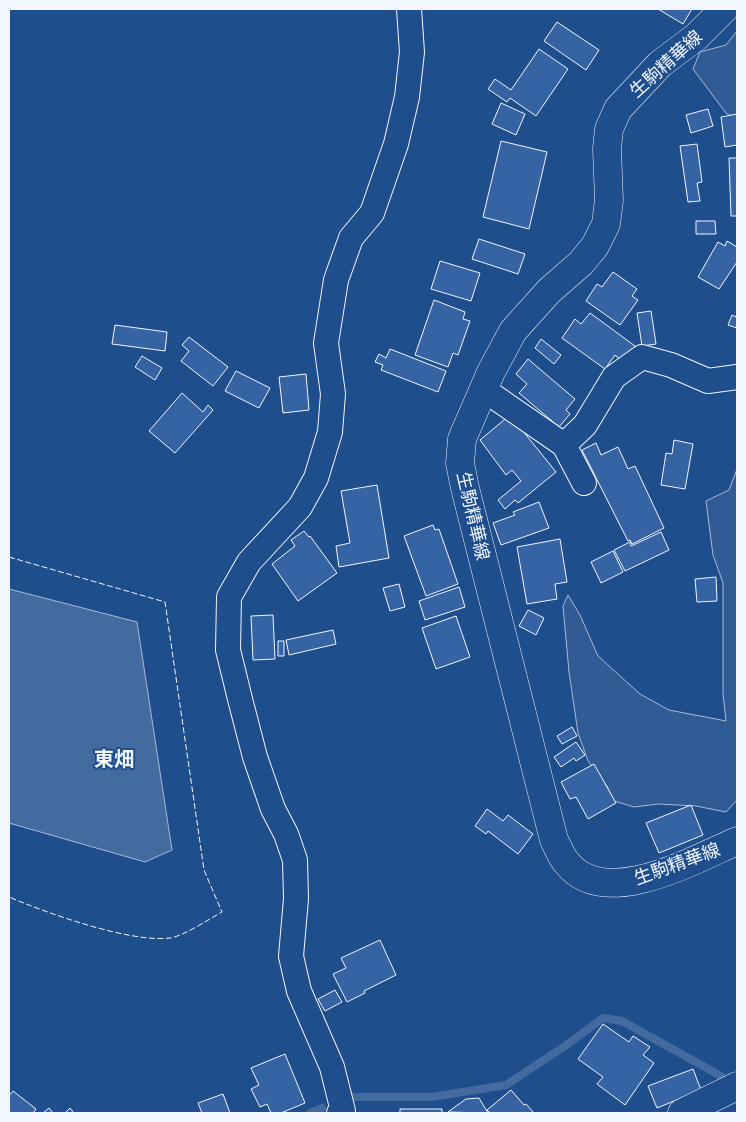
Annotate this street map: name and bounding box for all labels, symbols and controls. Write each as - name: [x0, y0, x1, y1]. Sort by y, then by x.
- street label: 生駒精華線: [624, 24, 708, 104]
- street label: 生駒精華線: [450, 469, 496, 563]
- district label: 東畑: [94, 745, 134, 774]
- street label: 生駒精華線: [630, 836, 724, 892]

